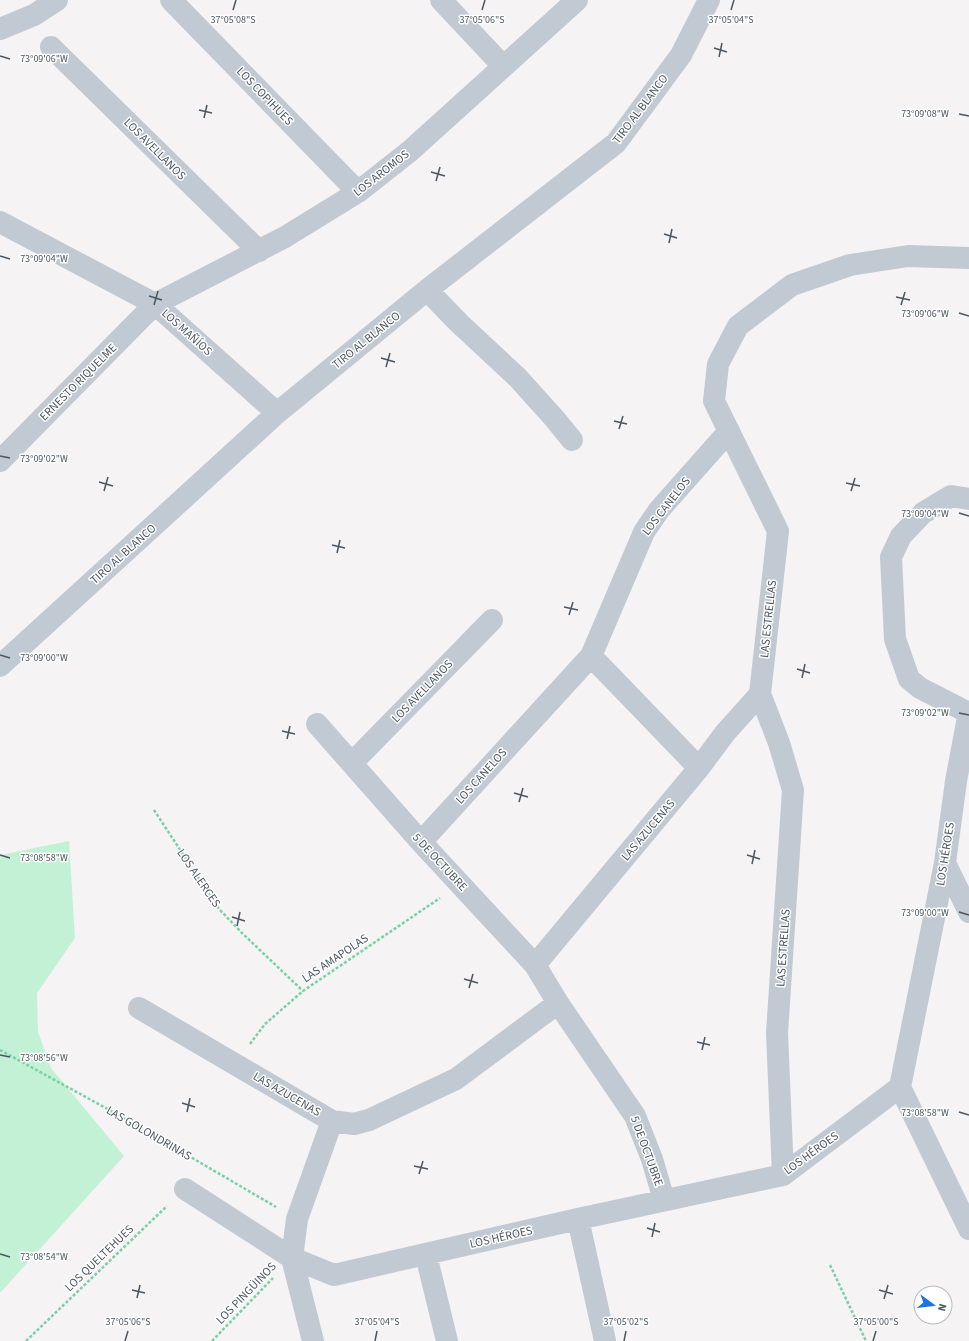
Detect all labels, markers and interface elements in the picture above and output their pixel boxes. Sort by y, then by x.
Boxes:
text: 37°05'08"S [210,13,256,27]
text: 37°05'06"S [459,13,505,27]
text: 37°05'04"S [708,13,754,27]
text: 73°09'06"W [20,52,68,66]
street label: LOS COPIHUES [232,63,297,129]
street label: TIRO AL BLANCO [609,71,672,148]
text: 73°09'08"W [901,107,949,121]
street label: LOS AVELLANOS [120,115,189,184]
street label: LOS AROMOS [350,146,413,201]
text: 73°09'04"W [20,252,68,266]
street label: LOS MAÑÍOS [158,305,216,360]
text: 73°09'06"W [901,307,949,321]
street label: TIRO AL BLANCO [329,308,404,373]
street label: ERNESTO RIQUELME [36,340,121,425]
text: 73°09'02"W [20,452,68,466]
street label: LOS CANELOS [638,474,695,539]
text: 73°09'04"W [901,507,949,521]
street label: TIRO AL BLANCO [87,520,160,589]
street label: LAS ESTRELLAS [756,579,781,659]
text: 73°09'00"W [20,651,68,665]
street label: LOS AVELLANOS [388,656,457,727]
text: 73°09'02"W [901,706,949,720]
street label: LOS CANELOS [452,745,511,808]
street label: LAS AZUCENAS [618,796,679,865]
street label: LOS HÉROES [932,821,959,887]
street label: 5 DE OCTUBRE [408,830,471,895]
street label: LOS ALERCES [173,846,224,911]
text: 73°08'58"W [20,851,68,865]
text: 73°09'00"W [901,906,949,920]
street label: LAS ESTRELLAS [772,909,795,987]
street label: LAS AMAPOLAS [299,930,372,987]
text: 73°08'56"W [20,1051,68,1065]
street label: LAS AZUCENAS [250,1068,324,1121]
street label: LAS GOLONDRINAS [103,1102,195,1165]
text: 73°08'58"W [901,1106,949,1120]
street label: 5 DE OCTUBRE [626,1114,667,1189]
street label: LOS HÉROES [780,1128,842,1179]
street label: LOS QUELTEHUES [61,1221,138,1296]
street label: LOS HÉROES [468,1222,534,1253]
text: 73°08'54"W [20,1250,68,1264]
street label: LOS PINGÜINOS [212,1259,280,1328]
north arrow [913,1285,953,1325]
text: N [934,1302,950,1313]
text: 37°05'06"S [105,1315,151,1329]
text: 37°05'04"S [354,1315,400,1329]
text: 37°05'02"S [603,1315,649,1329]
text: 37°05'00"S [853,1315,899,1329]

